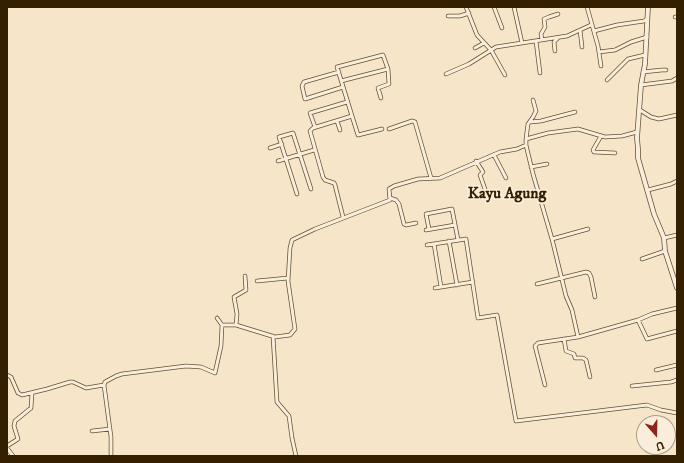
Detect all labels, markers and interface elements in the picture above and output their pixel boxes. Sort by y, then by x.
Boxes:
district label: Kayu Agung [468,185,546,205]
north arrow [636,415,676,455]
text: U [653,437,666,453]

